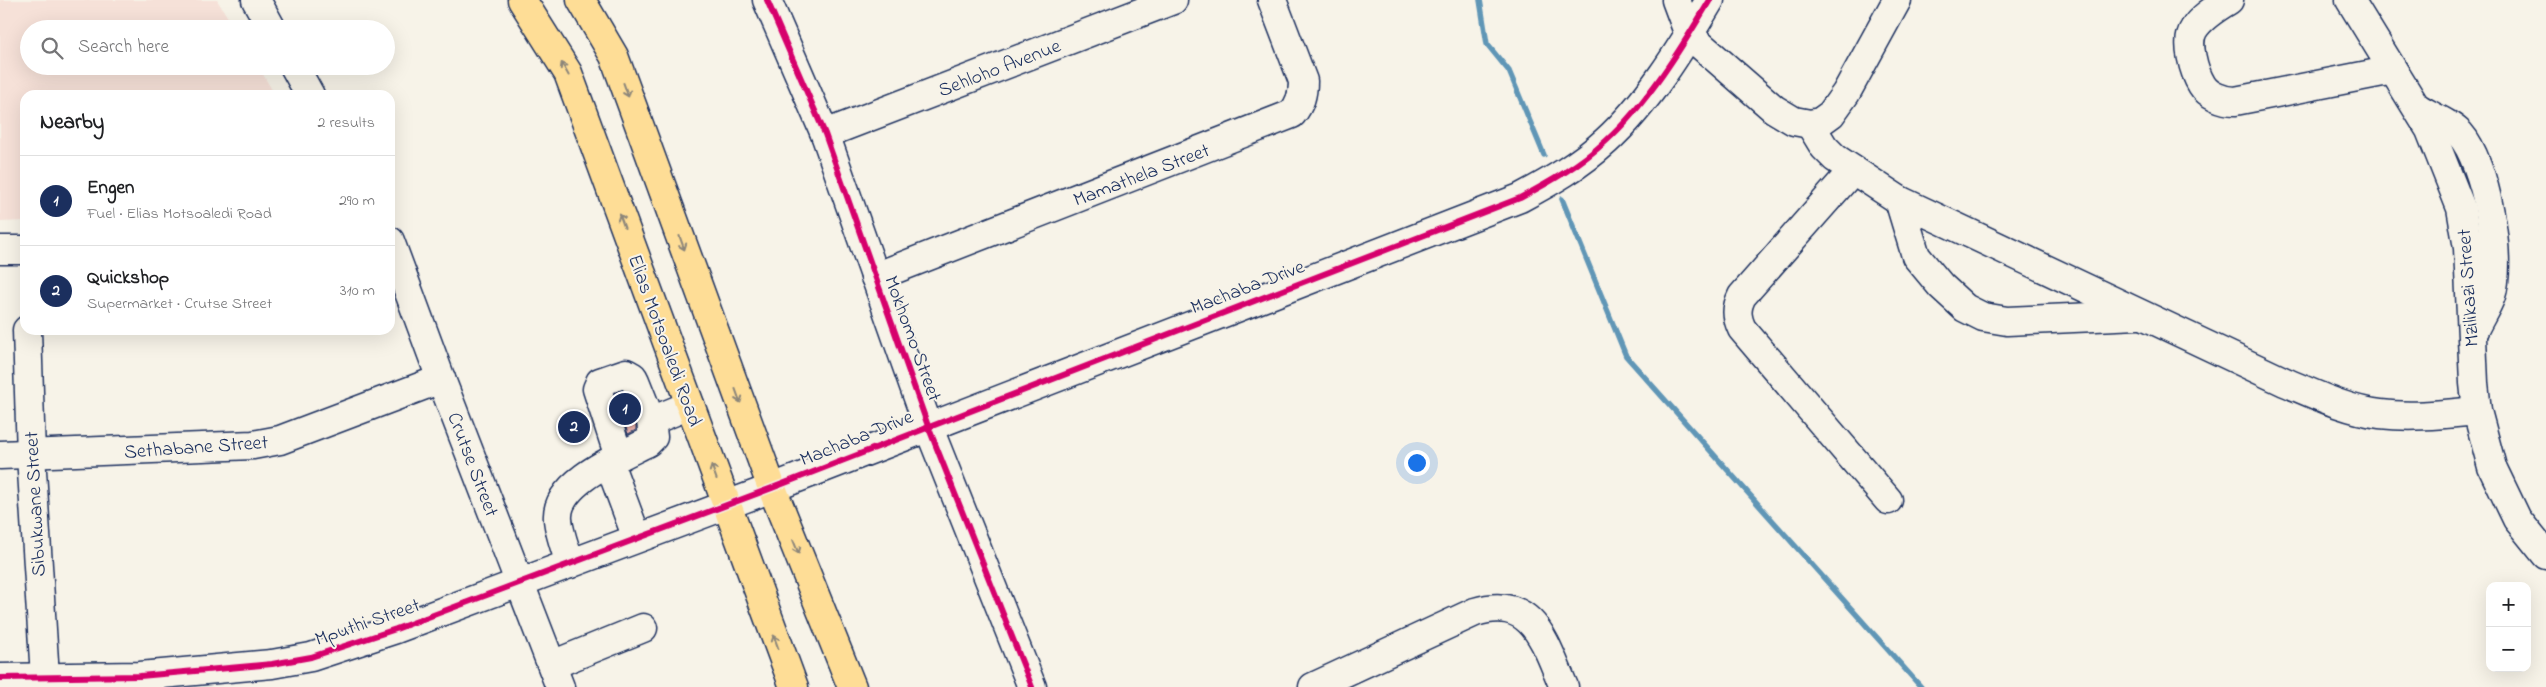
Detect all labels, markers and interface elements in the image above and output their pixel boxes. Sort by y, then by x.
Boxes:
search box [20,20,395,75]
street label: Sehloho Avenue [934,33,1065,106]
icon: search [38,34,66,62]
text: Search here [78,34,169,61]
one-way arrow [560,62,570,77]
one-way arrow [622,82,631,98]
text: Nearby [40,108,104,138]
text: 2 results [317,111,375,135]
street label: Mamathela Street [1069,137,1215,216]
text: Engen [87,175,134,202]
text: 1 [53,189,59,213]
text: 290 m [339,189,375,213]
text: Fuel · Elias Motsoaledi Road [87,202,272,226]
one-way arrow [617,214,626,230]
street label: Mzilikazi Street [2451,228,2488,348]
one-way arrow [678,235,687,250]
street label: Elias Motsoaledi Road [619,251,708,431]
street label: Machaba Drive [1187,253,1309,323]
text: Quickshop [87,265,169,292]
street label: Mokhomo Street [875,272,948,406]
text: 2 [52,279,60,303]
text: 310 m [340,279,375,303]
text: Supermarket · Crutse Street [87,292,272,316]
one-way arrow [734,387,743,403]
pin: 1 [609,390,641,428]
street label: Machaba Drive [796,403,918,475]
street label: Crutse Street [438,408,505,522]
pin: 2 [558,408,590,446]
street label: Sethabane Street [123,429,269,468]
street label: Sibukwane Street [18,430,55,577]
your location [1404,450,1430,476]
one-way arrow [709,465,718,481]
one-way arrow [792,539,801,555]
map controls [2486,582,2531,672]
button: + [2486,582,2531,627]
street label: Mputhi Street [311,592,425,655]
button: − [2486,627,2531,672]
one-way arrow [771,634,780,650]

